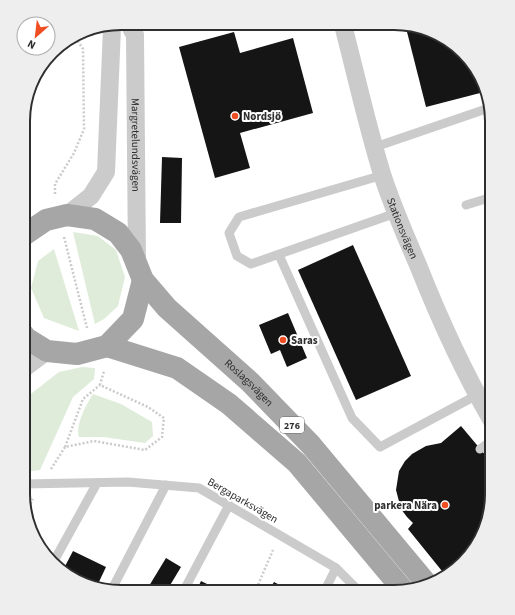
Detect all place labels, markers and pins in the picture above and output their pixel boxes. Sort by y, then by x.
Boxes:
place label: Nordsjö [243,109,281,124]
marker: Nordsjö [230,111,240,121]
place label: Saras [291,333,318,348]
marker: Saras [278,335,288,345]
place label: parkera Nära [374,498,437,513]
marker: parkera Nära [440,500,450,510]

